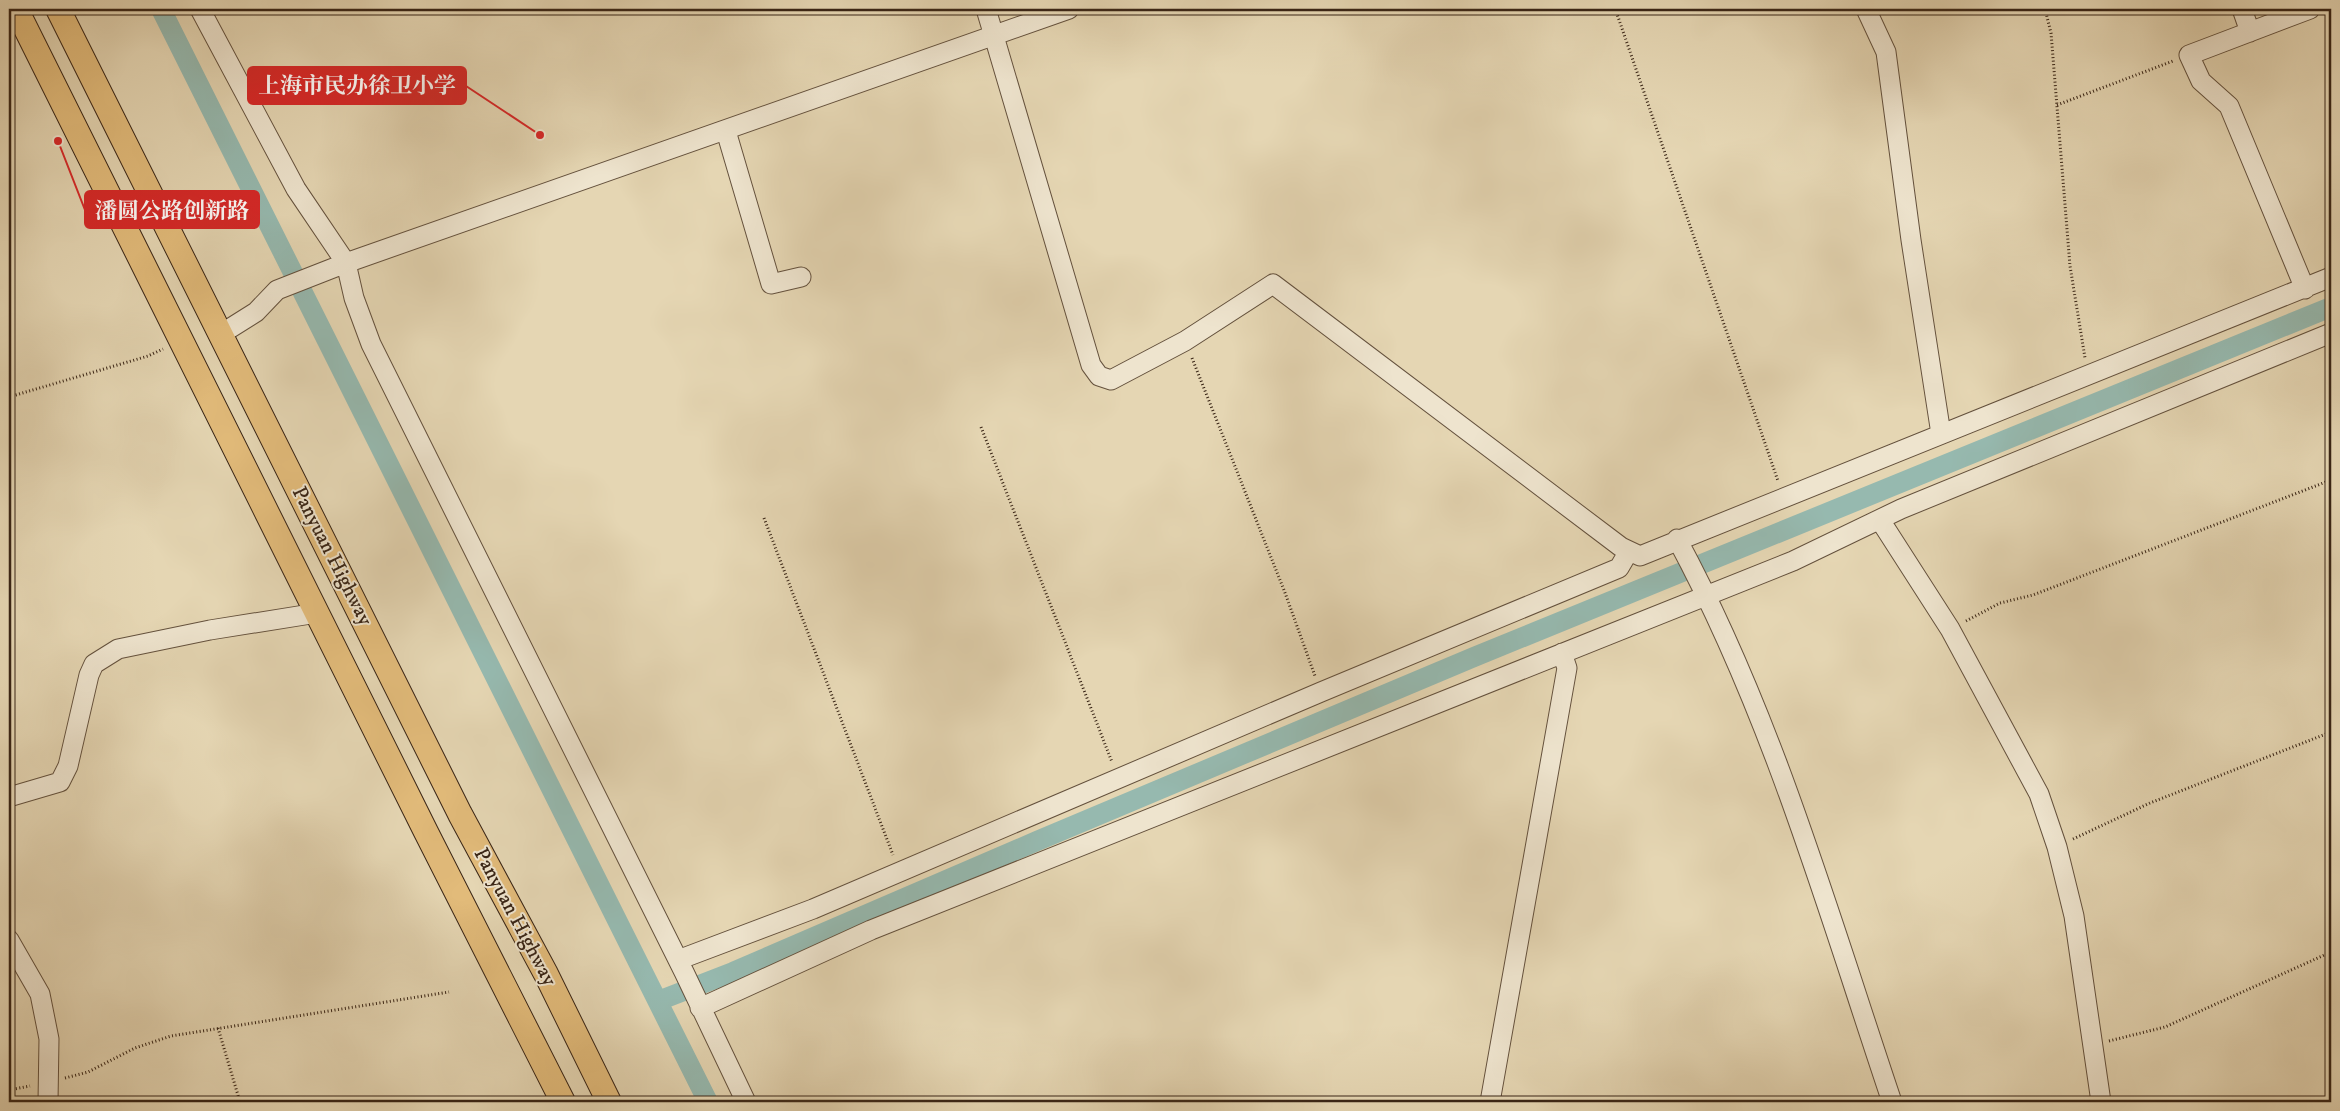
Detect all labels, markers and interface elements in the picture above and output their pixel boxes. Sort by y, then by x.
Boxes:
callout: 上海市民办徐卫小学 [248,67,466,104]
text: 上海市民办徐卫小学 [258,73,456,100]
callout: 潘圆公路创新路 [85,191,259,228]
text: 潘圆公路创新路 [95,198,249,225]
street label: Panyuan Highway [286,482,379,631]
street label: Panyuan Highway [468,843,563,991]

